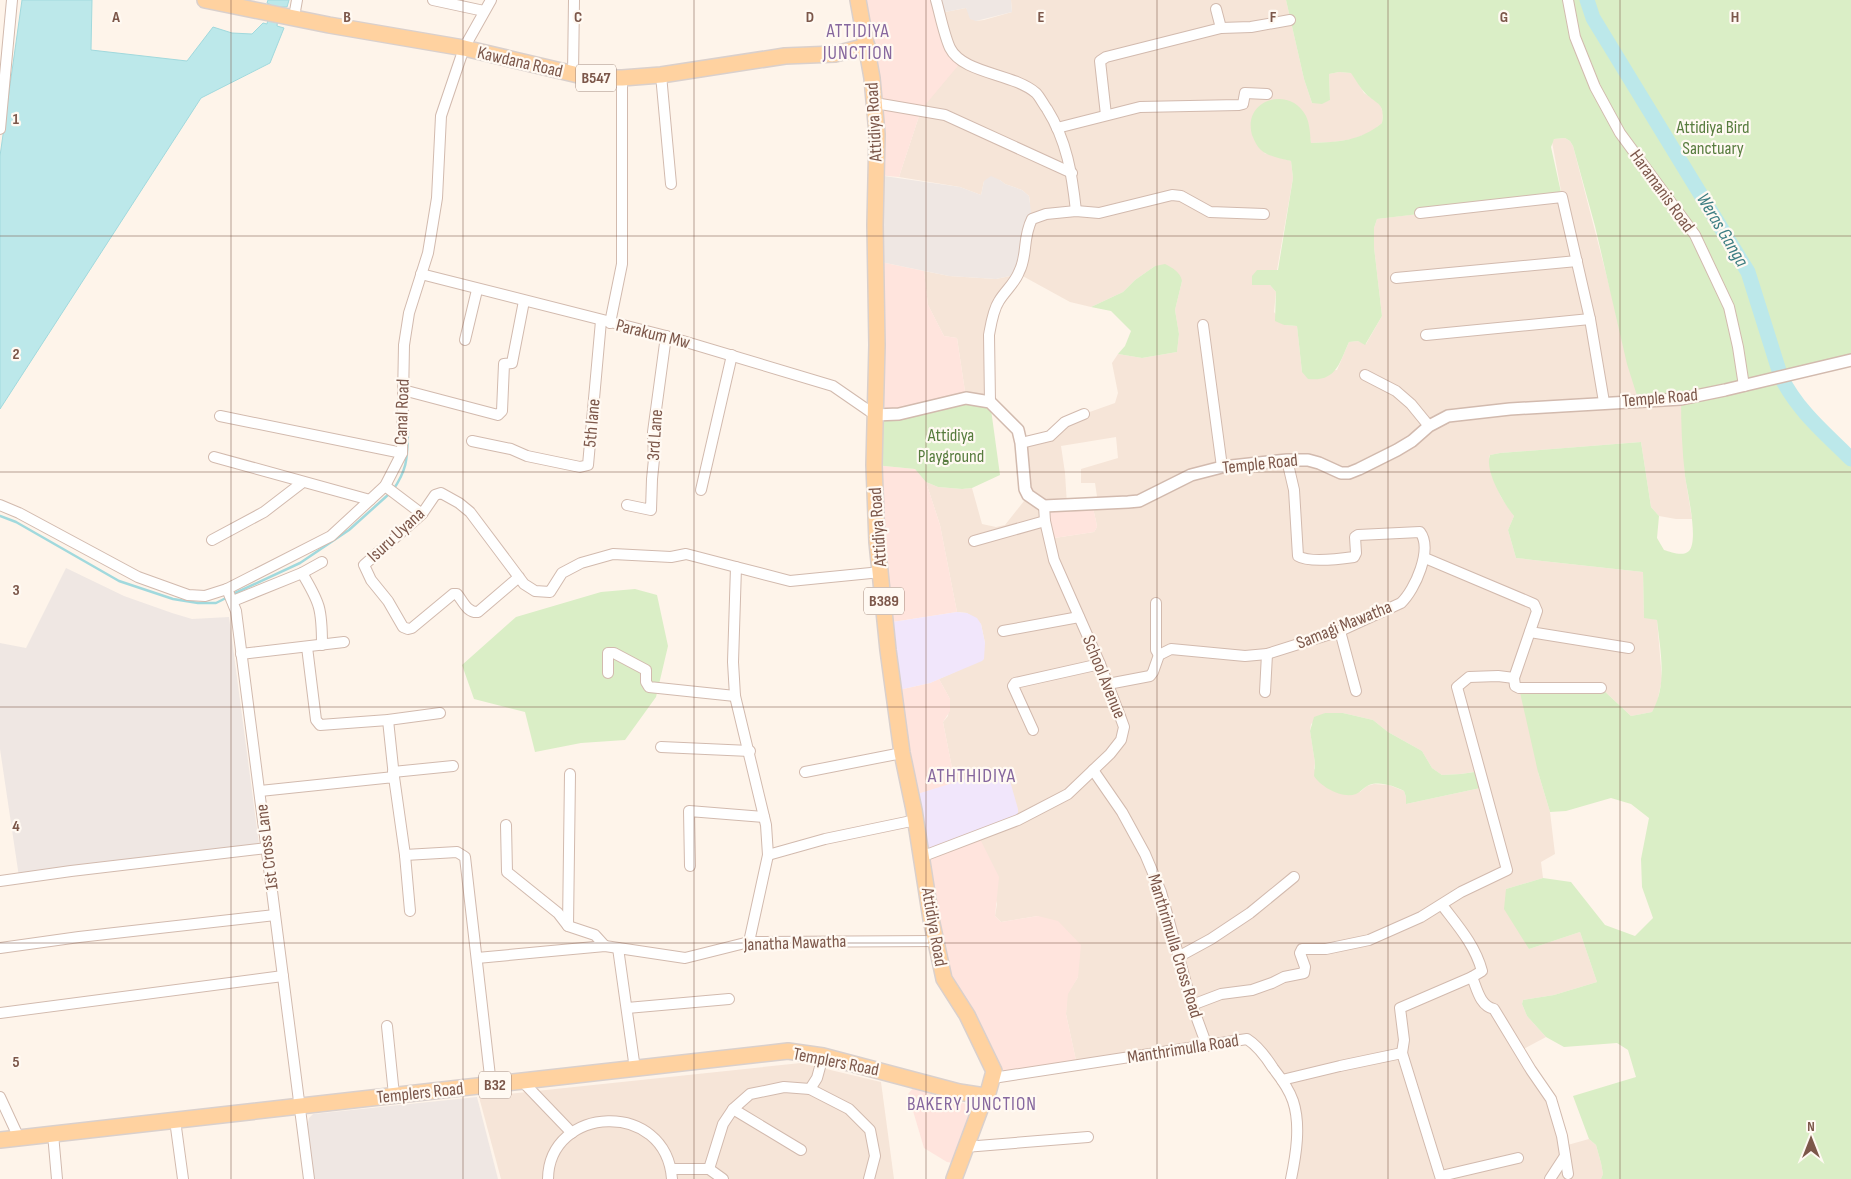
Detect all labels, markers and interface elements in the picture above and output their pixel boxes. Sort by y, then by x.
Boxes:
text: A [111,8,120,27]
text: B [343,8,351,27]
text: C [574,8,582,27]
text: D [806,8,814,27]
text: E [1038,8,1045,27]
text: F [1270,8,1277,27]
text: G [1500,8,1508,27]
text: H [1731,8,1739,27]
district label: ATTIDIYA JUNCTION [822,20,893,65]
street label: Kawdana Road [475,42,565,82]
road number: B547 [576,64,616,92]
street label: Attidiya Road [861,82,887,163]
text: 1 [13,110,20,129]
park label: Attidiya Bird Sanctuary [1675,117,1750,159]
street label: Haramanis Road [1625,146,1699,236]
water label: Weras Ganga [1691,189,1753,271]
street label: Parakum Mw [614,315,692,353]
text: 2 [12,345,20,364]
street label: Canal Road [390,379,414,445]
street label: Temple Road [1621,384,1699,412]
street label: 5th lane [579,398,605,448]
street label: 3rd Lane [643,409,667,461]
park label: Attidiya Playground [918,425,984,467]
street label: Temple Road [1221,450,1299,478]
street label: Attidiya Road [865,487,891,568]
street label: Isuru Uyana [363,503,429,567]
text: 3 [12,581,20,600]
road number: B389 [864,588,904,614]
street label: Samagi Mawatha [1293,596,1395,654]
street label: School Avenue [1078,632,1130,722]
district label: ATHTHIDIYA [927,764,1016,788]
street label: 1st Cross Lane [251,803,283,891]
text: 4 [12,817,20,836]
street label: Manthrimulla Cross Road [1143,872,1207,1020]
street label: Attidiya Road [917,885,951,968]
street label: Janatha Mawatha [742,931,847,955]
street label: Manthrimulla Road [1126,1030,1240,1068]
street label: Templers Road [791,1043,881,1081]
text: 5 [12,1053,20,1072]
road number: B32 [479,1072,511,1098]
street label: Templers Road [376,1078,464,1108]
district label: BAKERY JUNCTION [907,1093,1037,1116]
north arrow [1786,1114,1836,1164]
text: N [1807,1118,1815,1135]

